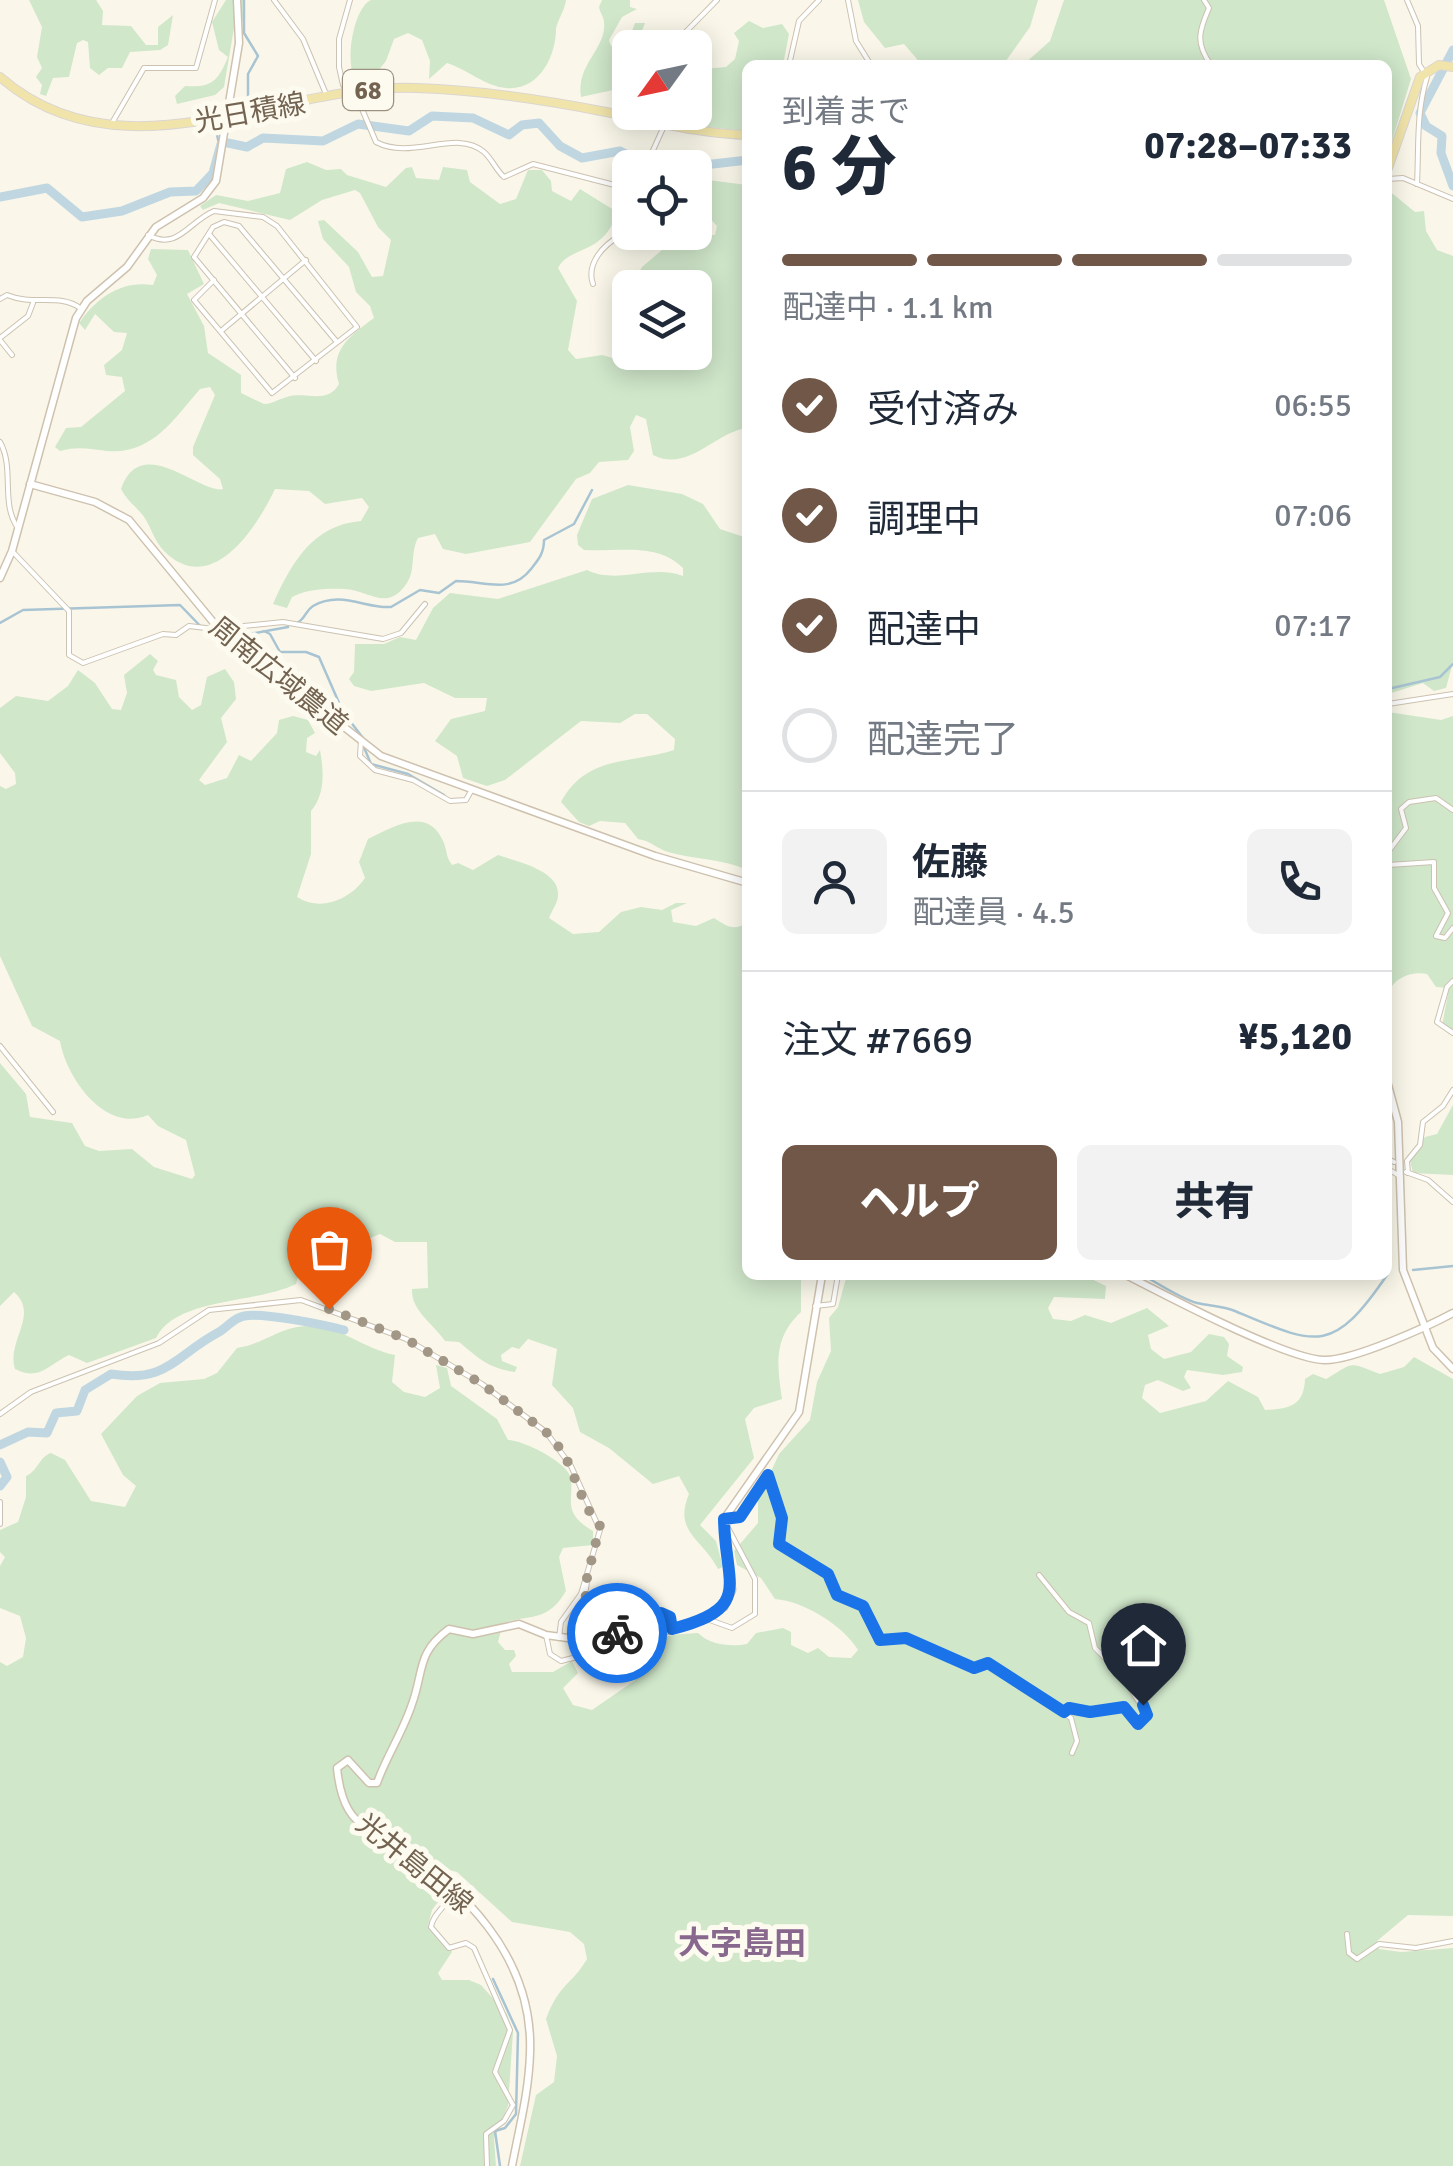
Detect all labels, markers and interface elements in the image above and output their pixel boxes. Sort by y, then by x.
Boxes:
north arrow [612,30,712,130]
map controls [612,30,712,370]
road number: 68 [343,70,393,110]
street label: 光日積線 [192,87,308,139]
text: 到着まで [782,92,910,131]
text: 07:28–07:33 [1144,122,1352,169]
text: 6 分 [782,128,896,208]
button: locate [612,150,712,250]
button: layers [612,270,712,370]
text: 配達中 · 1.1 km [782,288,993,327]
icon: check [782,378,837,433]
text: 受付済み [867,386,1019,433]
text: 06:55 [1274,386,1352,425]
icon: check [782,488,837,543]
text: 調理中 [867,496,981,543]
text: 07:06 [1274,496,1352,535]
icon: check [782,598,837,653]
text: 配達中 [867,606,981,653]
text: 07:17 [1274,606,1352,645]
street label: 周南広域農道 [202,610,354,742]
text: 配達完了 [867,716,1019,763]
button: person [782,829,887,934]
button: phone [1247,829,1352,934]
text: 佐藤 [912,839,988,886]
text: 配達員 · 4.5 [912,893,1075,932]
text: ¥5,120 [1238,1013,1352,1060]
text: 注文 #7669 [782,1017,973,1064]
button: ヘルプ [782,1145,1057,1260]
button: 共有 [1077,1145,1352,1260]
pin [287,1207,372,1310]
icon: bag [302,1222,357,1277]
courier [567,1583,667,1683]
pin [1101,1603,1186,1706]
icon: bike [590,1606,645,1661]
icon: home [1116,1618,1171,1673]
street label: 光井島田線 [349,1807,479,1921]
district label: 大字島田 [678,1924,806,1963]

